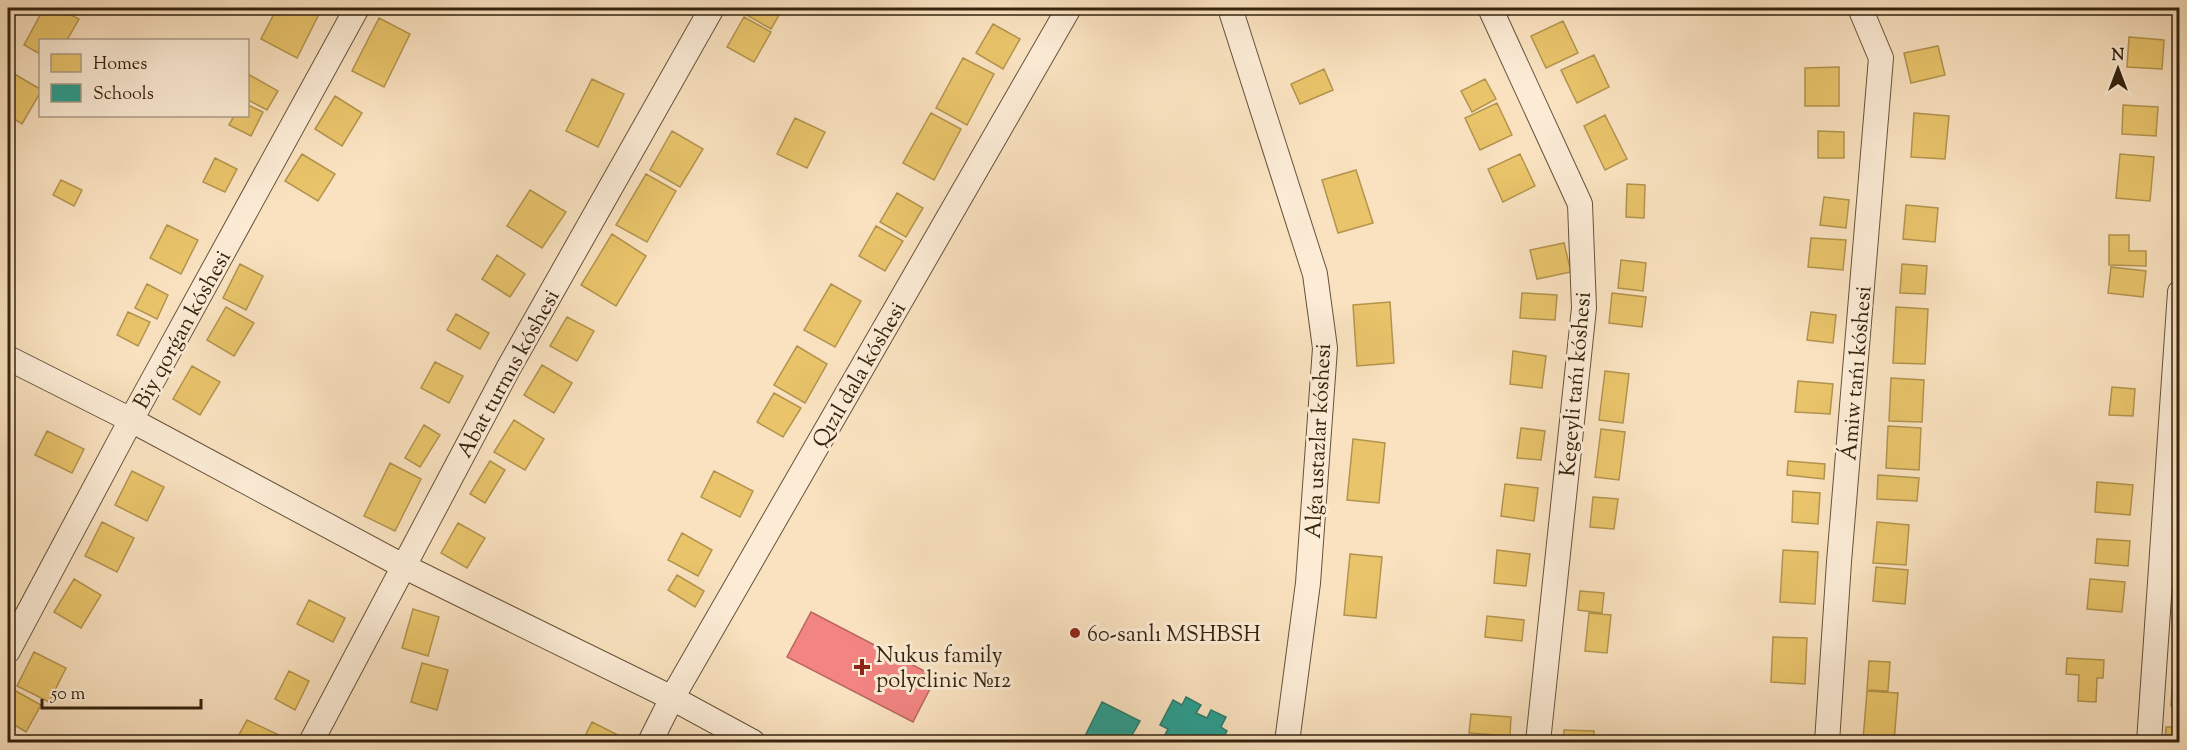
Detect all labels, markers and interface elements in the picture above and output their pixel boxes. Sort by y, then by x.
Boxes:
legend [39,39,249,117]
north arrow [2088,39,2148,99]
text: N [2112,45,2125,68]
text: Homes [93,52,147,78]
text: Schools [93,82,154,108]
street label: Biy qorǵan kóshesi [127,245,240,415]
street label: Abat turmıs kóshesi [450,284,569,464]
street label: Ámiw tańı kóshesi [1833,285,1882,462]
street label: Kegeyli tańı kóshesi [1553,291,1601,478]
street label: Qızıl dala kóshesi [806,297,915,454]
street label: Alǵa ustazlar kóshesi [1299,343,1341,540]
place label: 60-sanlı MSHBSH [1087,620,1261,652]
marker: 60-sanlı MSHBSH [1068,626,1082,640]
place label: Nukus family polyclinic №12 [876,641,1011,698]
marker: Nukus family polyclinic №12 [853,658,871,676]
scale bar [42,672,201,710]
text: 50 m [50,682,86,708]

